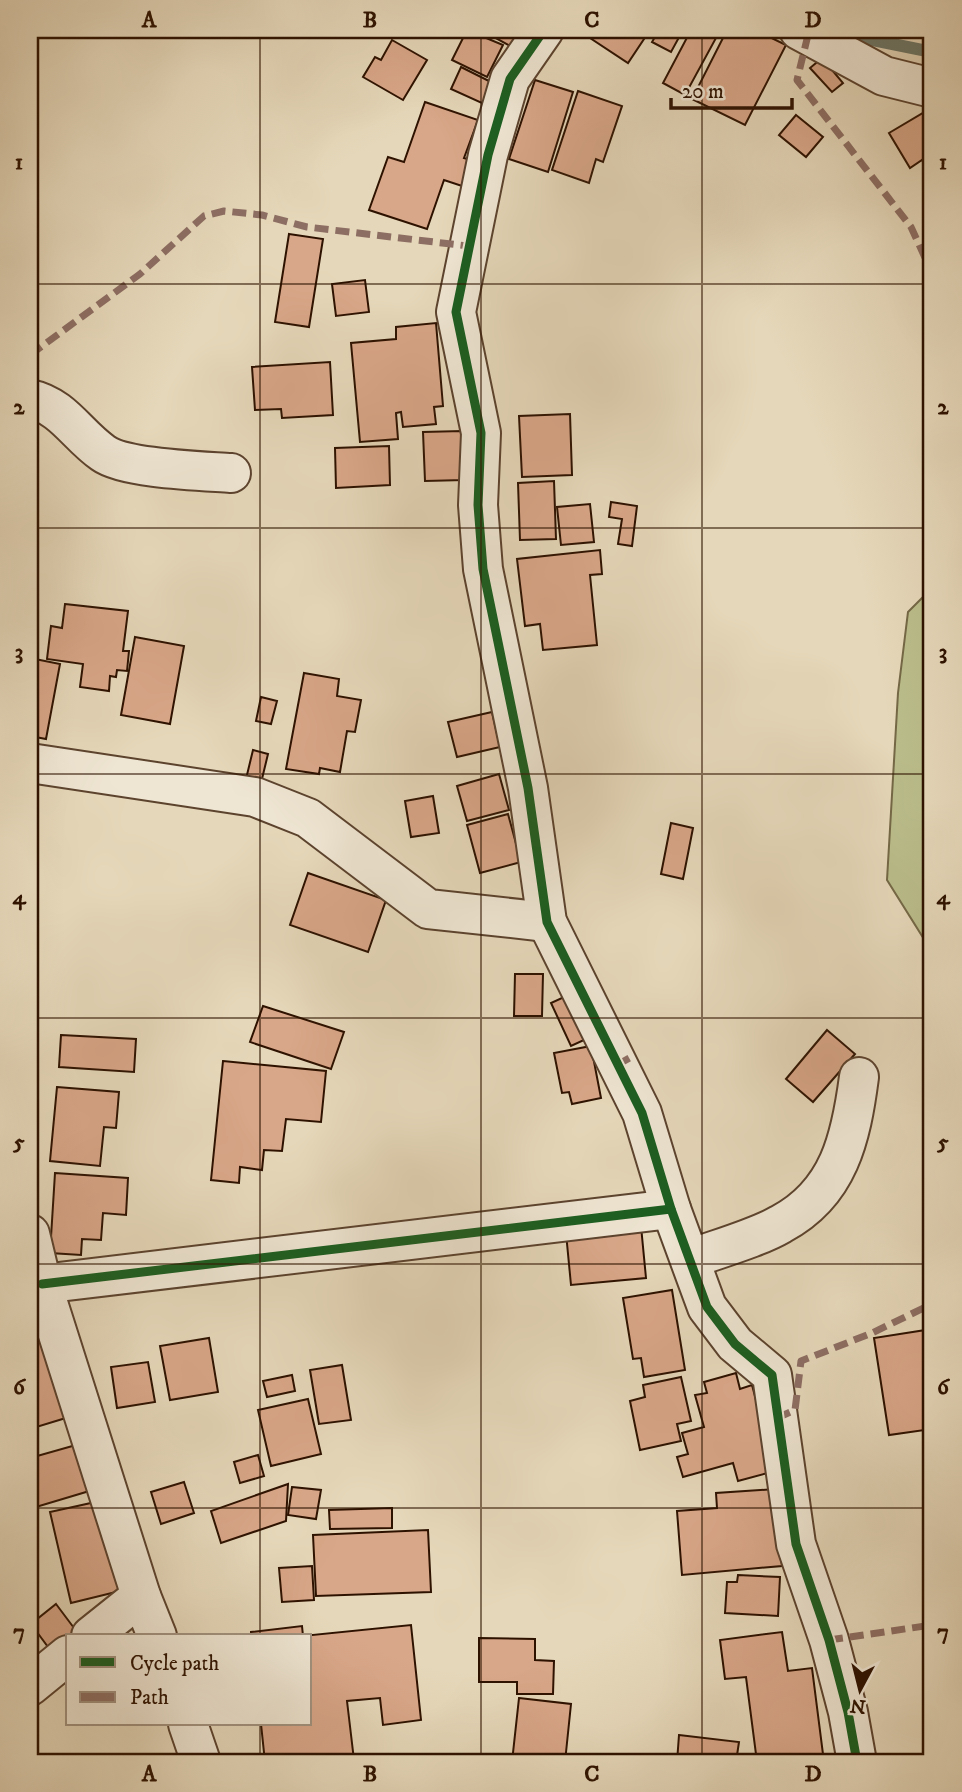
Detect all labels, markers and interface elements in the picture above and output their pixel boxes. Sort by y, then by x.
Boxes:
text: A [141,6,158,35]
text: B [363,6,377,35]
text: C [584,6,600,35]
text: D [804,6,822,35]
scale bar [671,66,792,110]
text: 20 m [682,79,724,105]
text: 1 [15,148,23,177]
text: 1 [939,148,947,177]
text: 2 [13,393,25,422]
text: 2 [937,393,949,422]
text: 3 [15,638,23,667]
text: 3 [939,638,947,667]
text: 4 [12,883,27,912]
text: 4 [936,883,951,912]
text: 5 [12,1128,25,1157]
text: 5 [936,1128,949,1157]
text: 6 [13,1373,27,1402]
text: 6 [937,1373,951,1402]
text: 7 [13,1618,25,1647]
text: 7 [937,1618,949,1647]
legend [66,1634,312,1726]
text: Cycle path [130,1651,219,1677]
north arrow [825,1656,895,1726]
text: Path [130,1685,169,1711]
text: N [849,1693,867,1718]
text: A [141,1760,158,1789]
text: B [363,1760,377,1789]
text: C [584,1760,600,1789]
text: D [804,1760,822,1789]

